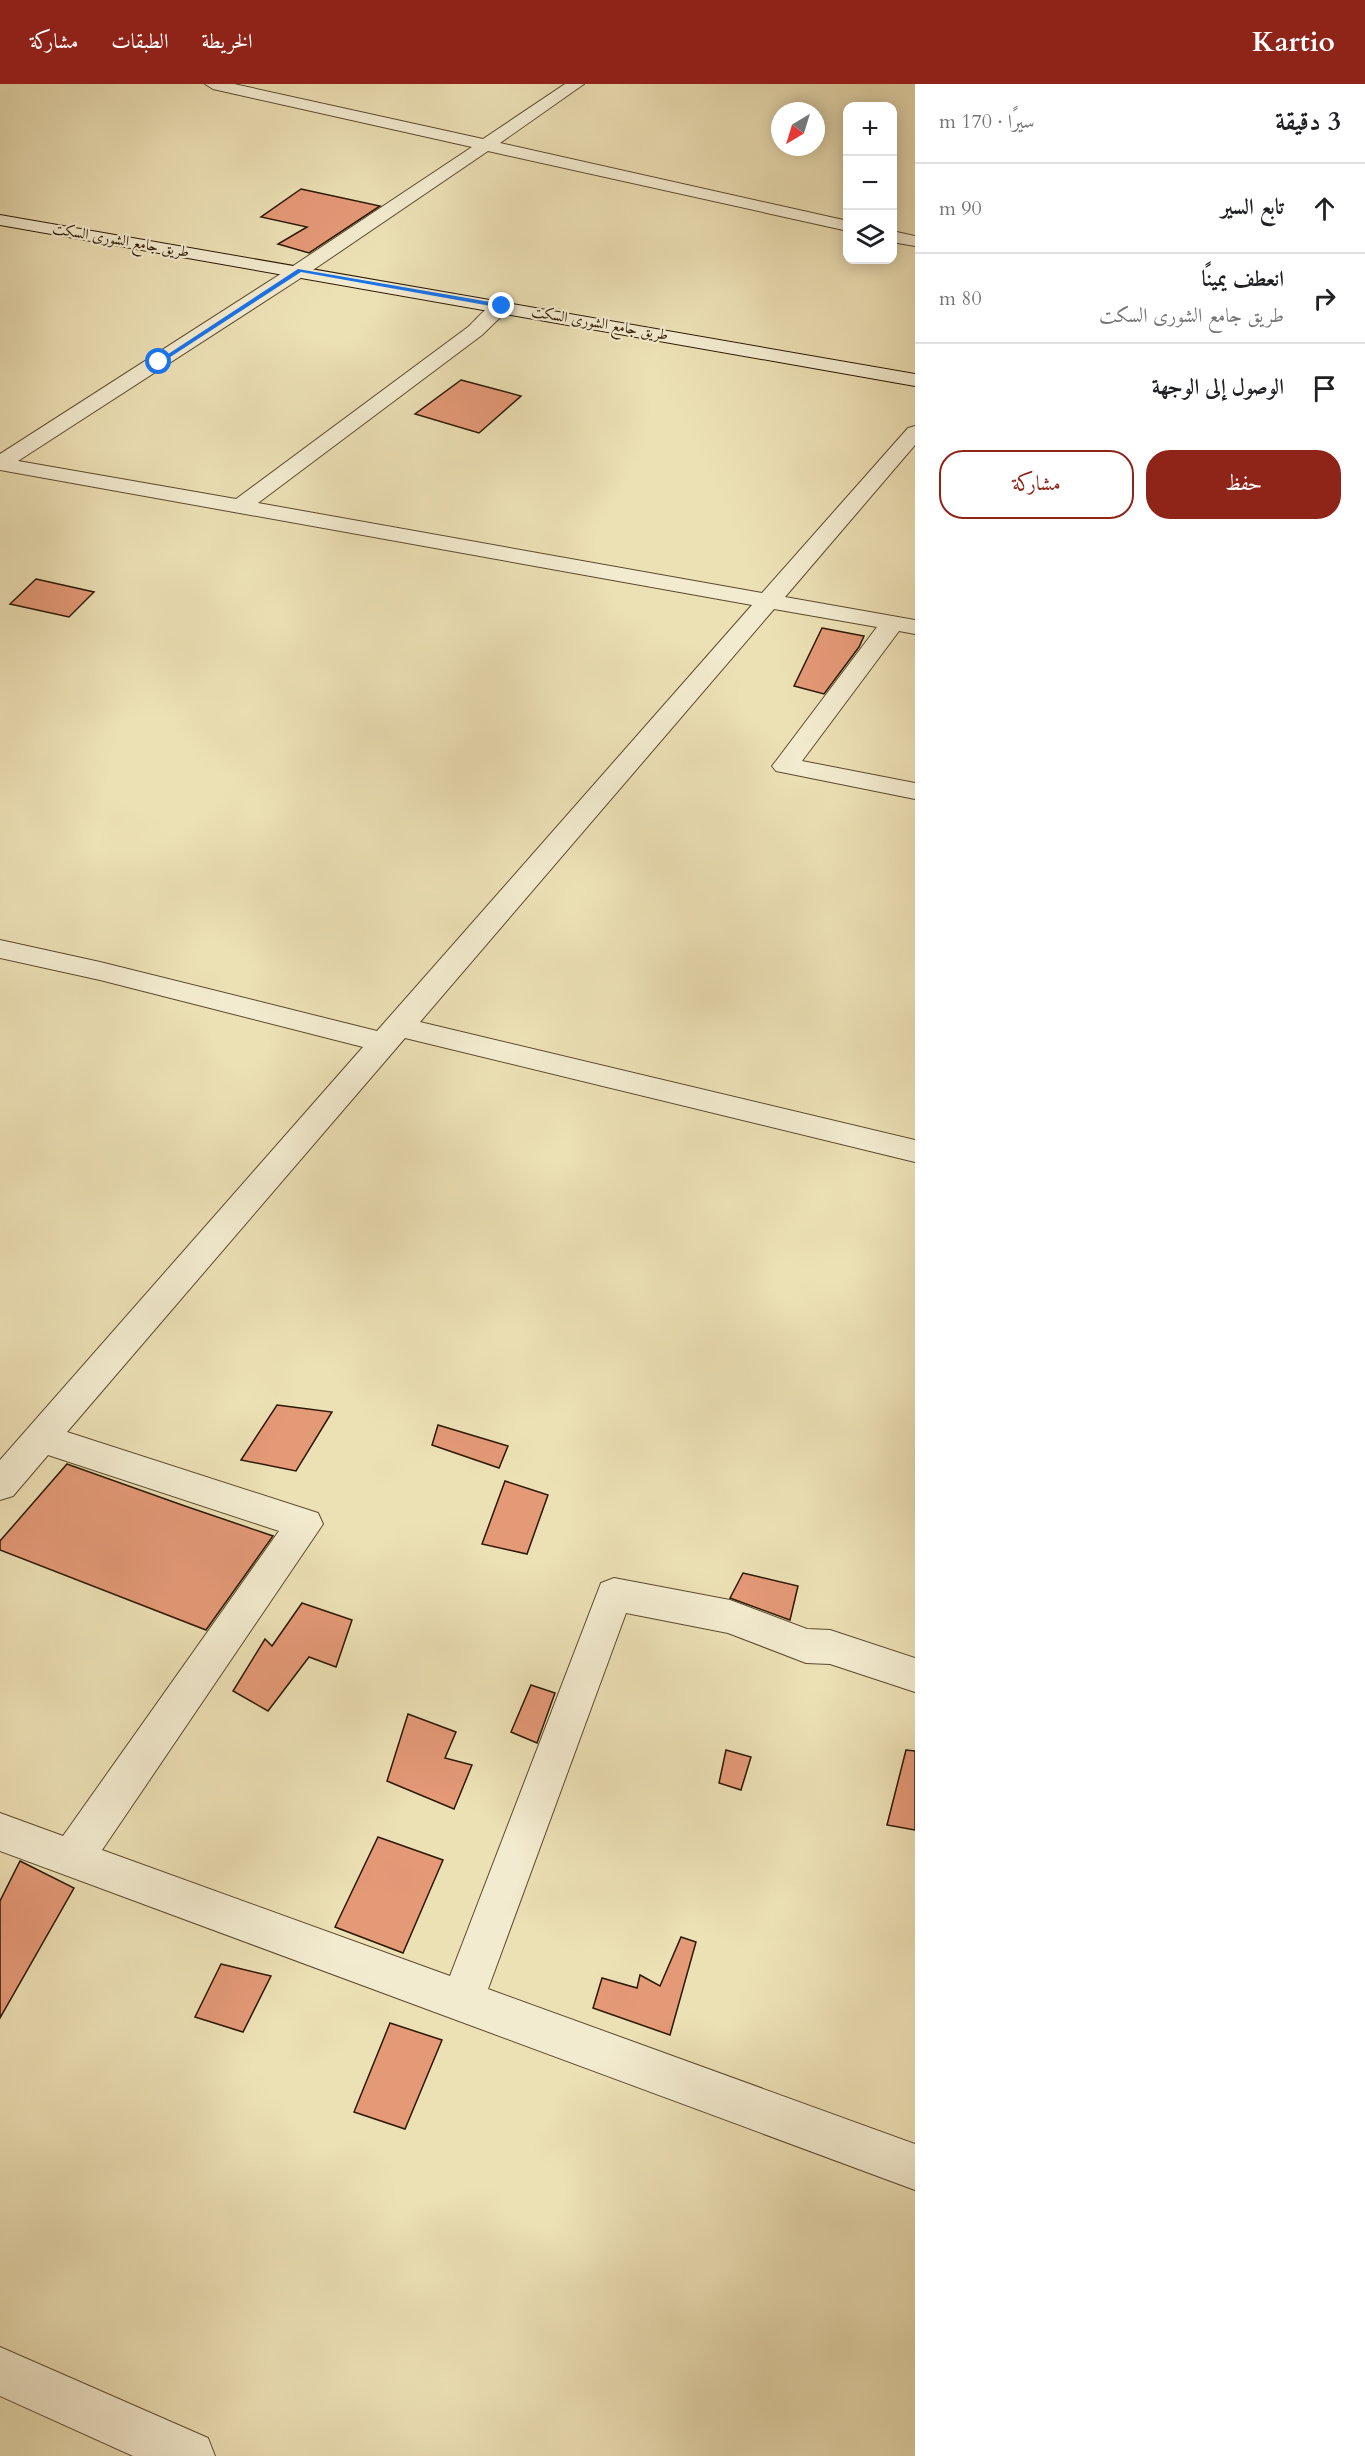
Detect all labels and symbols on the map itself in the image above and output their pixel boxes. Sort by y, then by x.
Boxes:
north arrow [771,102,825,156]
street label: طريق جامع الشورى السكت [50,218,191,266]
route end [488,292,514,318]
street label: طريق جامع الشورى السكت [529,301,670,349]
route start [145,348,171,374]

